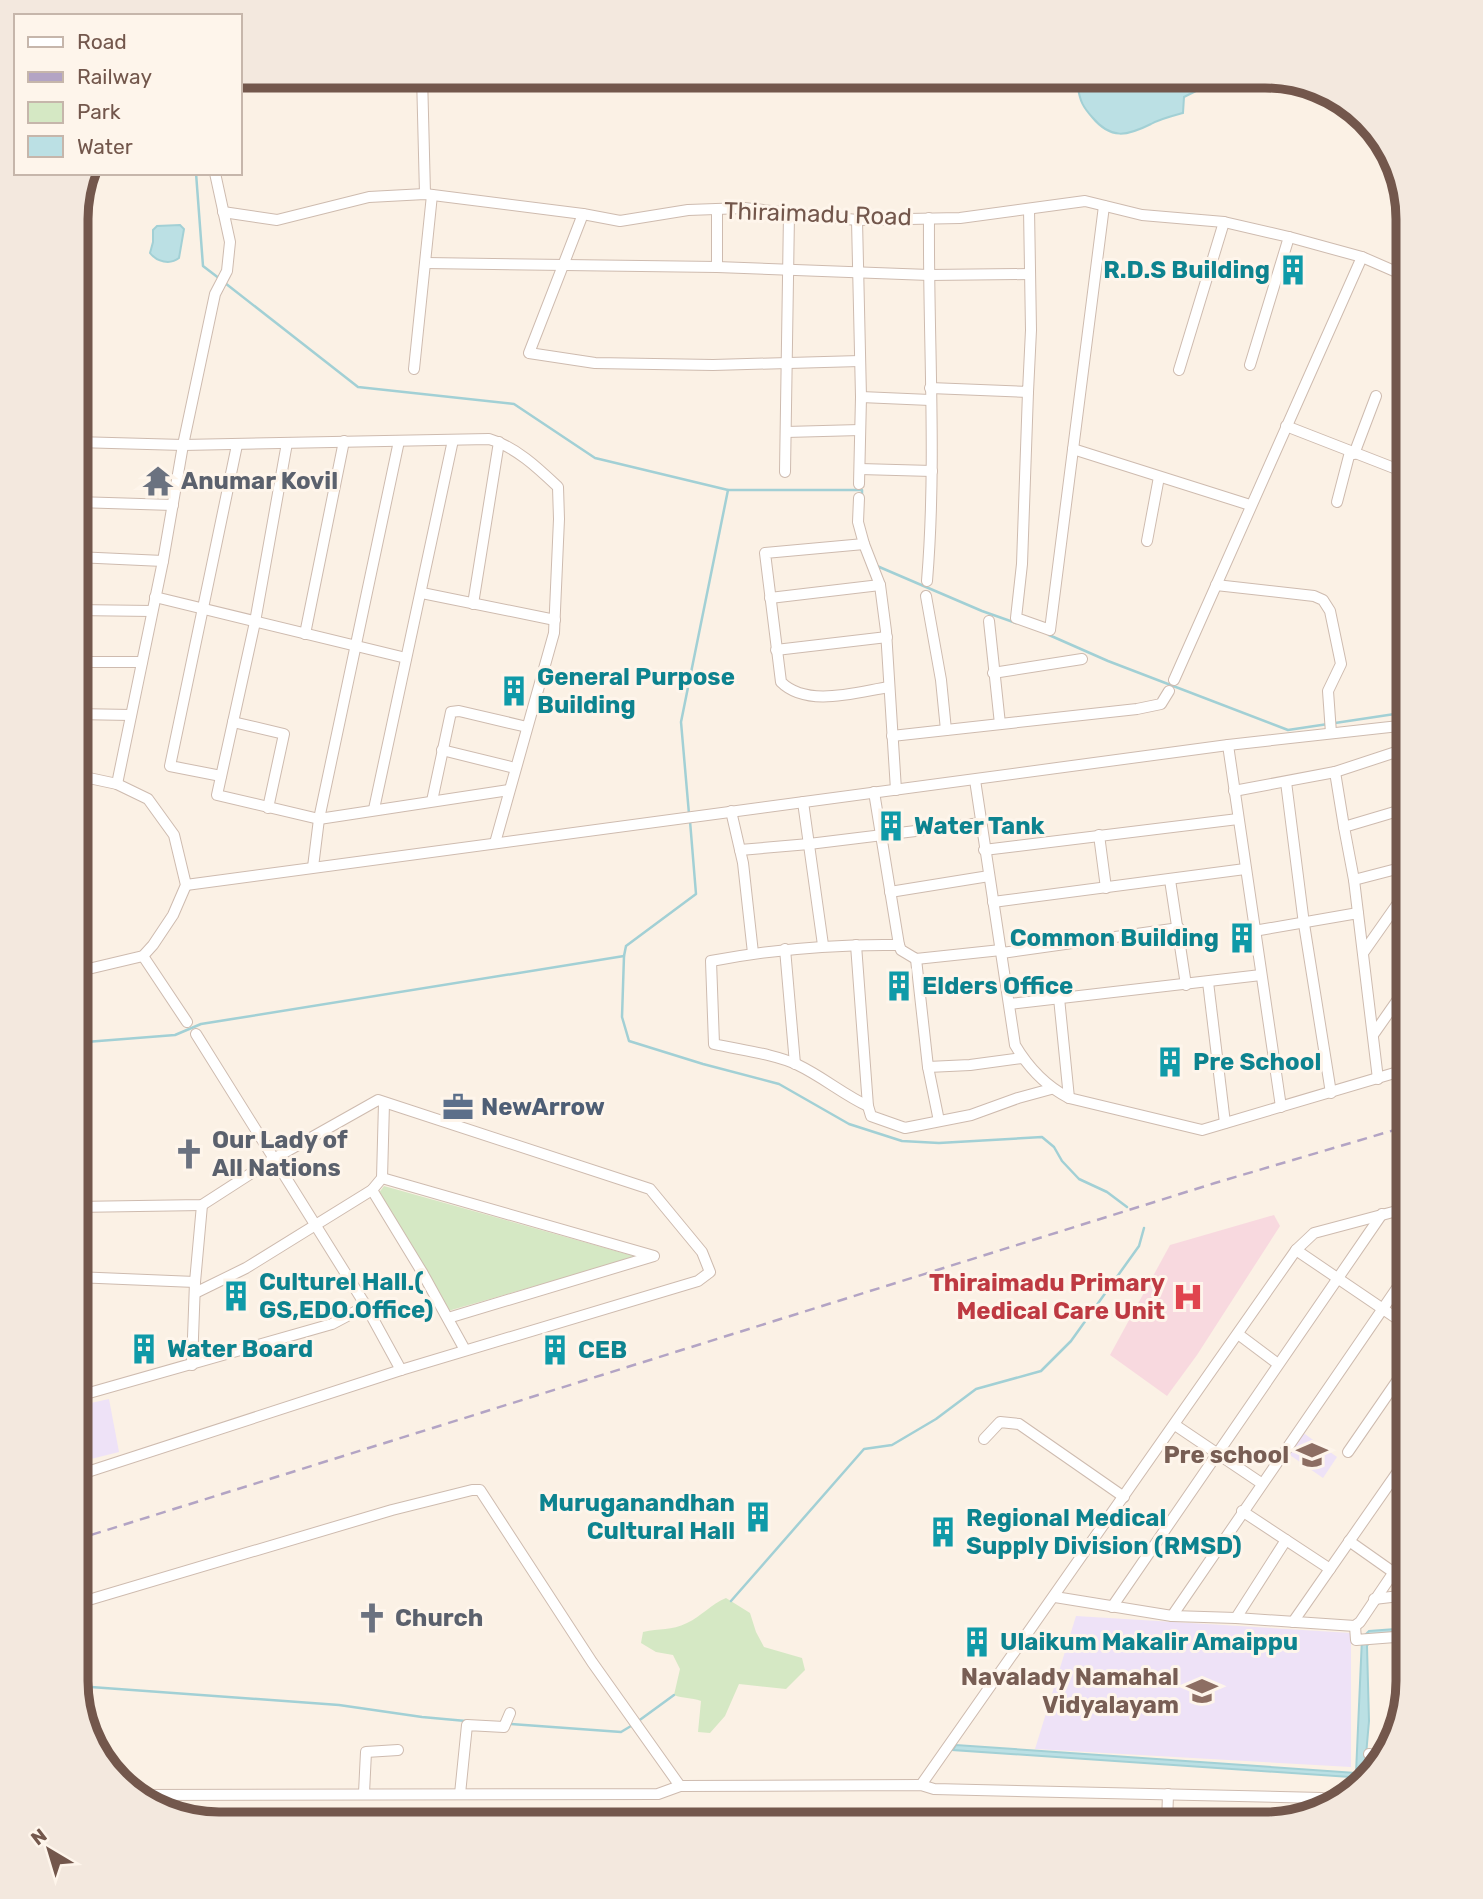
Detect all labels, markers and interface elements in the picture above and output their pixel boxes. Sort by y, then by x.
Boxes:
legend [14,14,242,175]
text: Road [77,29,127,54]
text: Railway [77,64,152,89]
text: Park [77,99,121,124]
text: Water [77,134,133,159]
street label: Thiraimadu Road [724,197,912,231]
building icon: R.D.S Building [1276,253,1310,287]
place label: R.D.S Building [1103,256,1270,284]
temple icon: Anumar Kovil [141,464,175,498]
place label: Anumar Kovil [181,467,338,495]
place label: General Purpose Building [537,663,735,719]
building icon: General Purpose Building [497,674,531,708]
building icon: Water Tank [874,809,908,843]
place label: Water Tank [914,812,1045,840]
building icon: Common Building [1225,921,1259,955]
place label: Common Building [1010,924,1219,952]
building icon: Elders Office [882,969,916,1003]
place label: Elders Office [922,972,1073,1000]
building icon: Pre School [1153,1045,1187,1079]
place label: Pre School [1193,1048,1321,1076]
office icon: NewArrow [441,1090,475,1124]
place label: NewArrow [481,1093,605,1121]
place label: Our Lady of All Nations [212,1126,348,1182]
church icon: Our Lady of All Nations [172,1137,206,1171]
place label: Culturel Hall.( GS,EDO.Office) [259,1268,434,1324]
place label: Thiraimadu Primary Medical Care Unit [929,1269,1165,1325]
building icon: Culturel Hall.( GS,EDO.Office) [219,1279,253,1313]
hospital icon: Thiraimadu Primary Medical Care Unit [1171,1280,1205,1314]
building icon: Water Board [127,1332,161,1366]
building icon: CEB [538,1333,572,1367]
place label: Water Board [167,1335,313,1363]
place label: CEB [578,1336,627,1364]
school or university icon: Pre school [1295,1438,1329,1472]
place label: Pre school [1163,1441,1289,1469]
place label: Muruganandhan Cultural Hall [539,1489,735,1545]
building icon: Muruganandhan Cultural Hall [741,1500,775,1534]
place label: Regional Medical Supply Division (RMSD) [966,1504,1242,1560]
building icon: Regional Medical Supply Division (RMSD) [926,1515,960,1549]
church icon: Church [355,1601,389,1635]
place label: Church [395,1604,483,1632]
building icon: Ulaikum Makalir Amaippu [960,1625,994,1659]
place label: Ulaikum Makalir Amaippu [1000,1628,1298,1656]
place label: Navalady Namahal Vidyalayam [961,1663,1179,1719]
school or university icon: Navalady Namahal Vidyalayam [1185,1674,1219,1708]
north arrow [14,1815,84,1885]
text: N [26,1824,51,1850]

